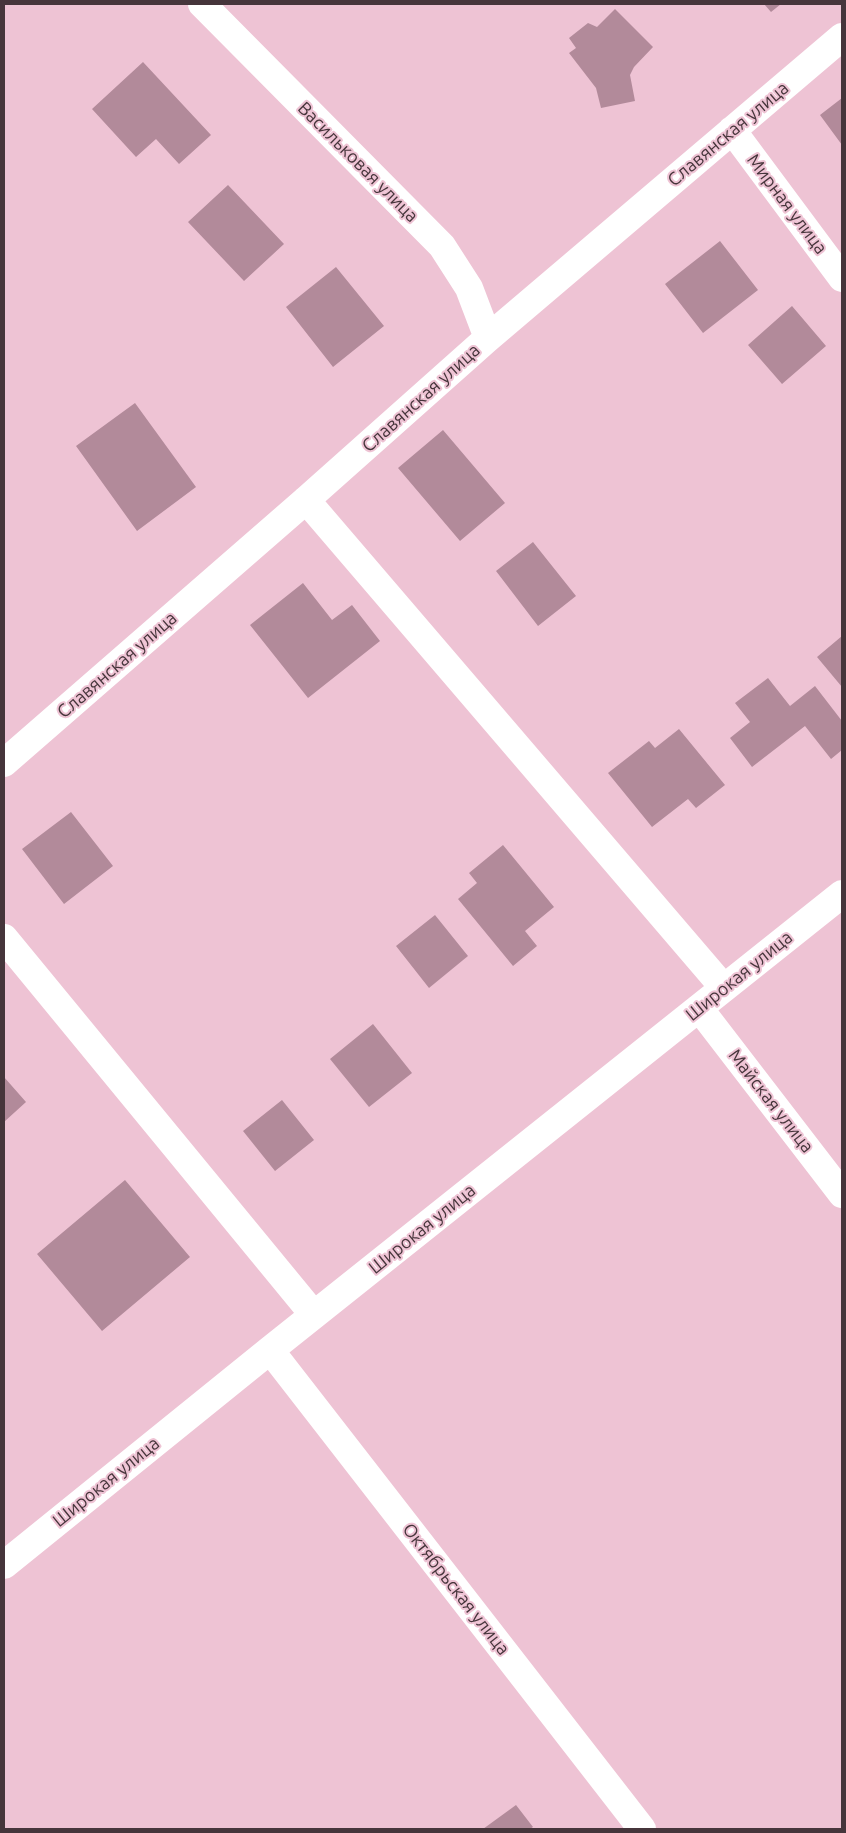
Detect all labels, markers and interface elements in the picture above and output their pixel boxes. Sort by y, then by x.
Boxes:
street label: Славянская улица [663,77,793,191]
street label: Васильковая улица [293,97,423,227]
street label: Мирная улица [742,150,832,258]
street label: Славянская улица [358,339,484,457]
street label: Славянская улица [53,607,181,723]
street label: Широкая улица [681,926,797,1026]
street label: Майская улица [724,1045,818,1157]
street label: Широкая улица [364,1179,480,1279]
street label: Широкая улица [48,1432,164,1532]
street label: Октябрьская улица [398,1519,514,1659]

